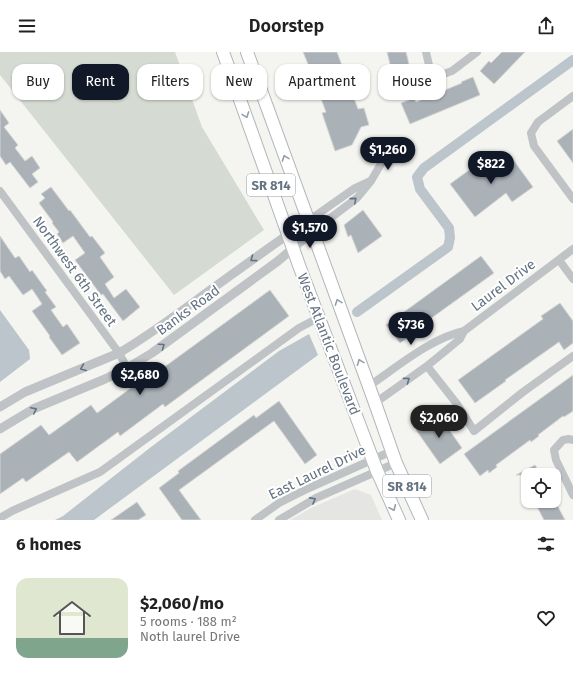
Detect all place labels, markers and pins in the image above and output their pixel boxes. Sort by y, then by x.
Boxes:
pin: $1,260 [355,137,421,171]
pin: $822 [467,151,515,185]
pin: $1,570 [277,215,343,249]
pin: $736 [387,312,435,346]
pin: $2,680 [107,362,173,396]
pin: $2,060 [406,405,472,439]

